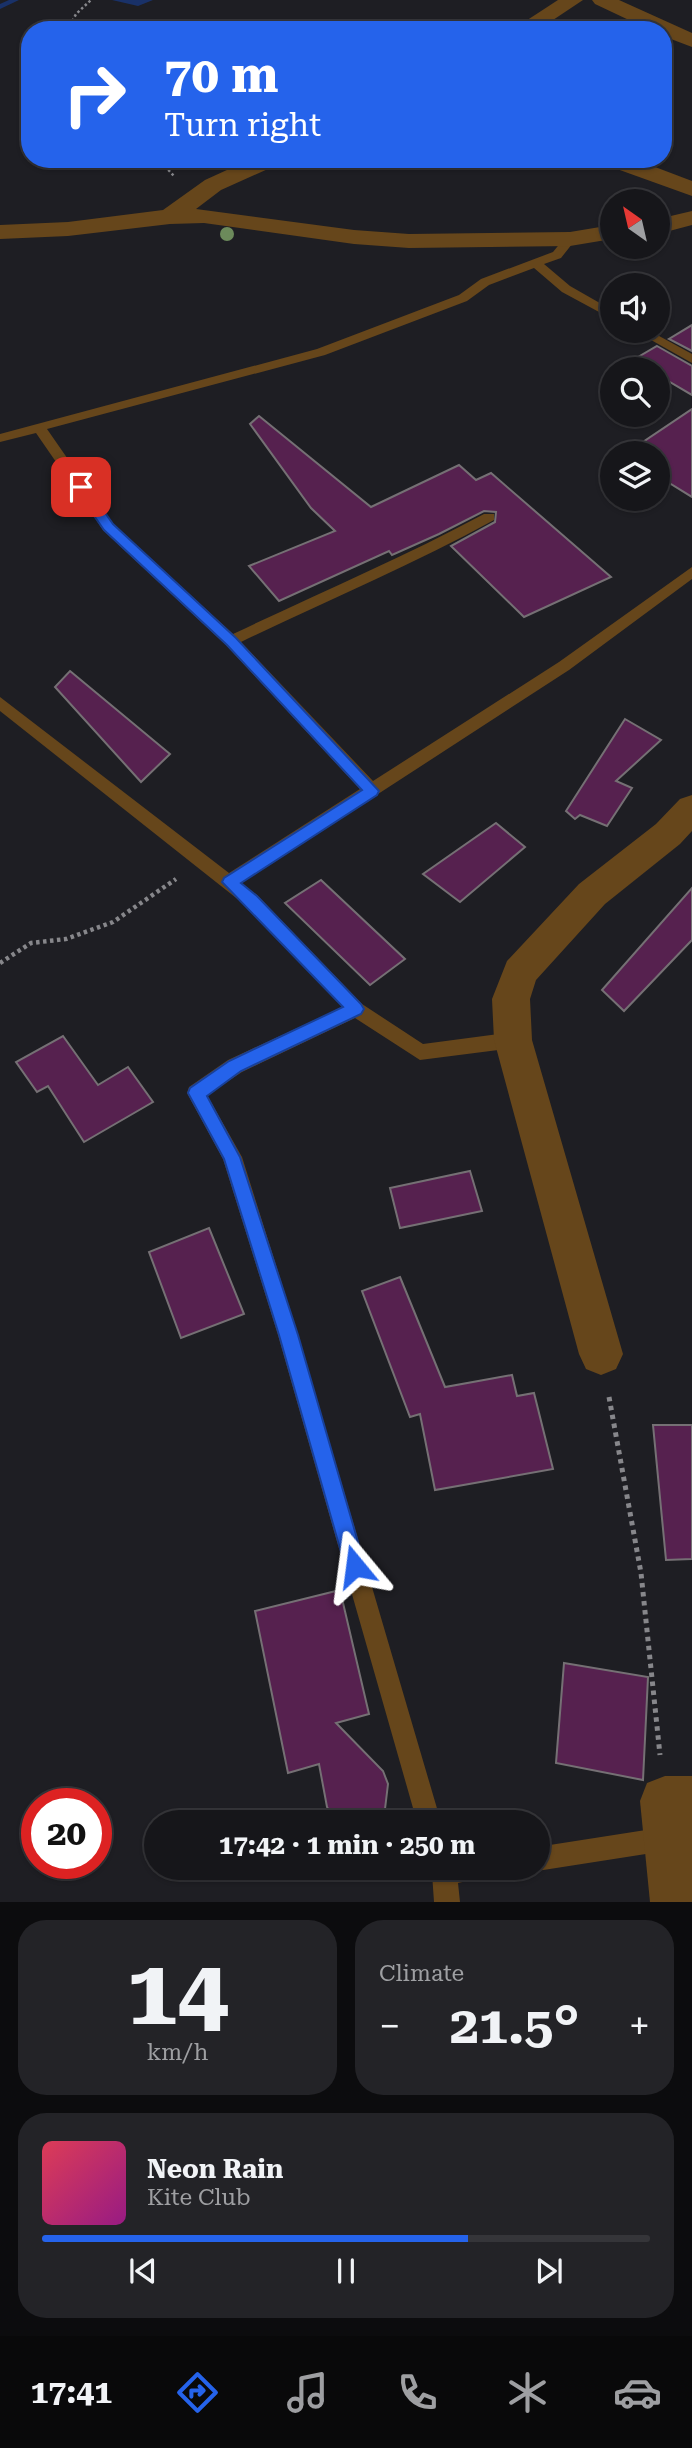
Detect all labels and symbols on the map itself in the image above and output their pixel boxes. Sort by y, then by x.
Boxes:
north arrow [600,189,670,259]
pin [51,457,111,517]
position arrow [318,1529,392,1603]
speed limit sign: 20 [21,1788,112,1879]

